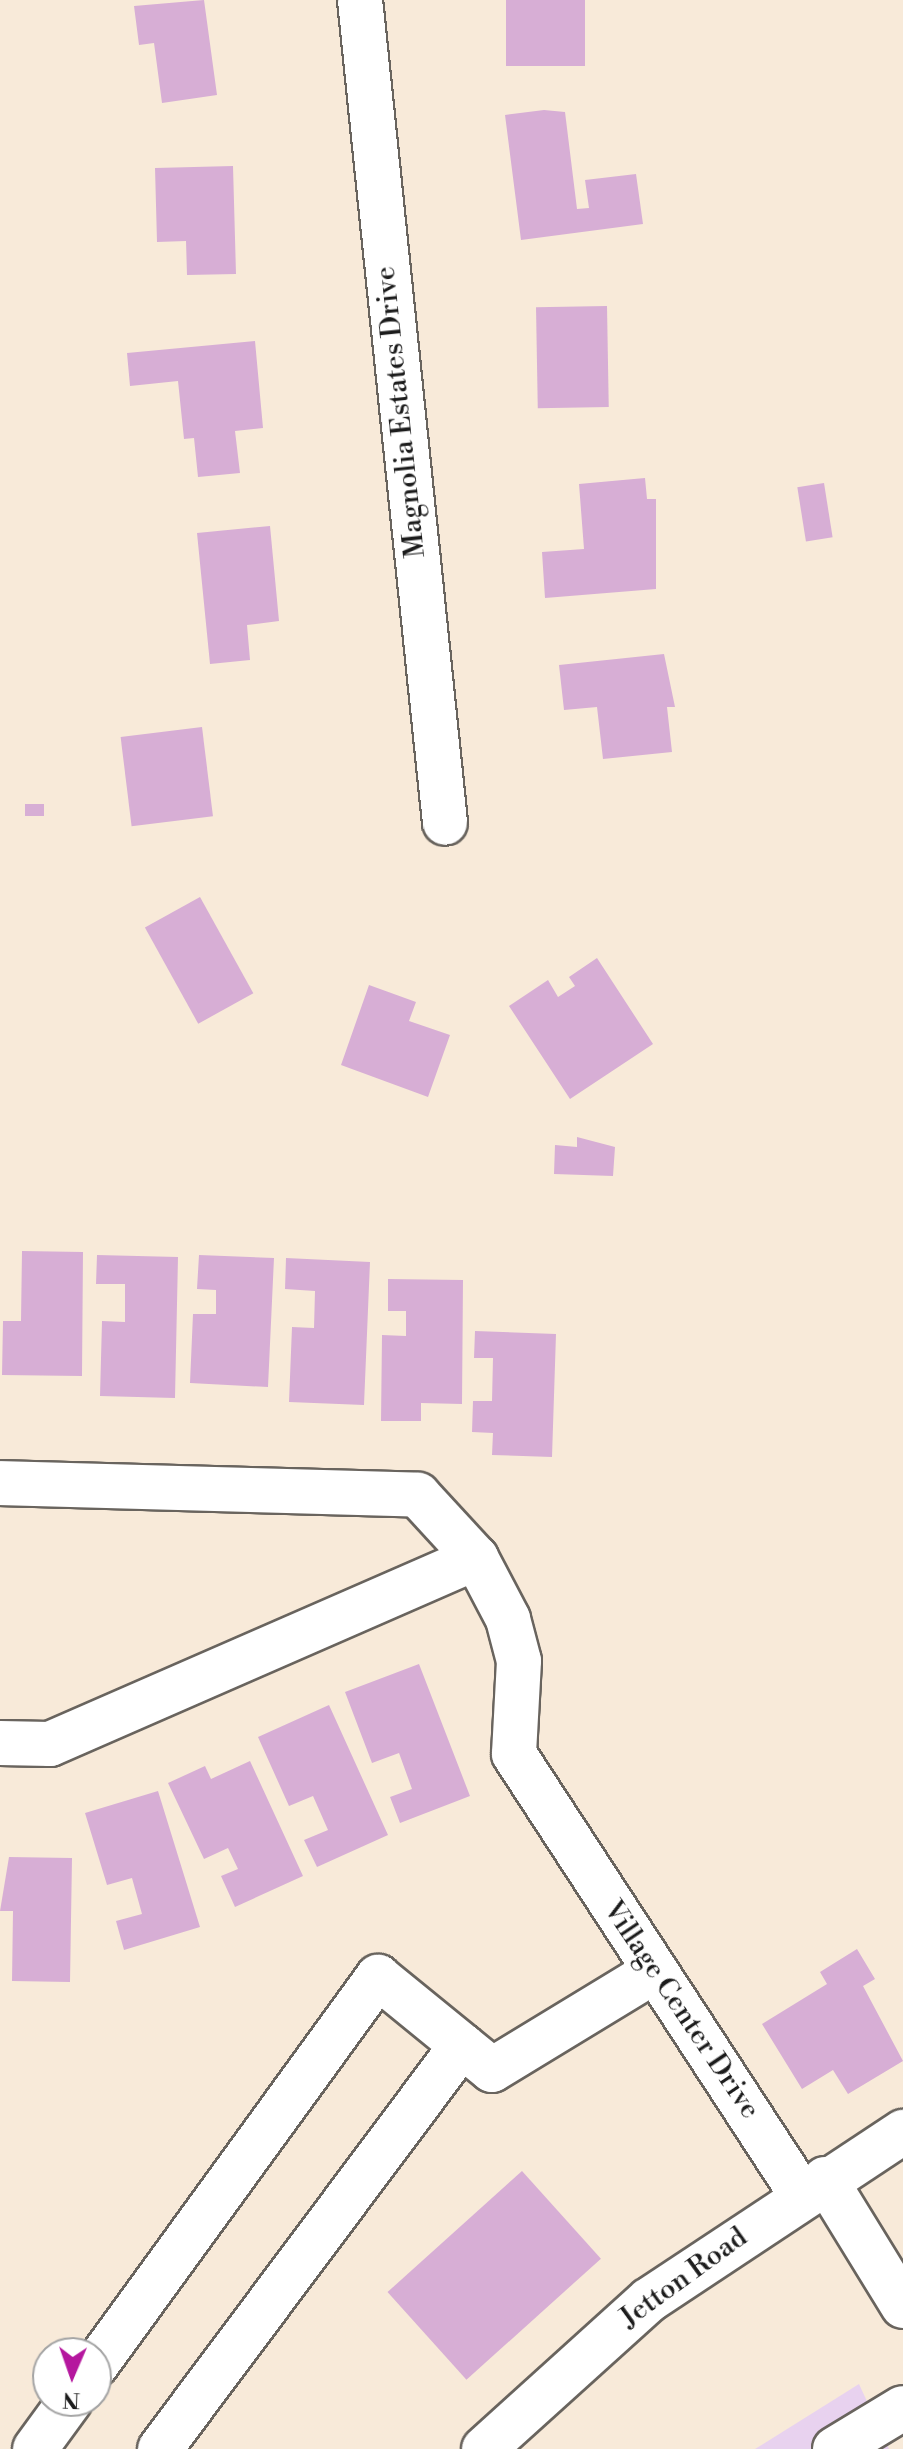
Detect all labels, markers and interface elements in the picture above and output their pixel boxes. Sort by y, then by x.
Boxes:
street label: Magnolia Estates Drive [369,265,433,559]
street label: Village Center Drive [596,1895,766,2125]
street label: Jetton Road [614,2221,754,2335]
north arrow [32,2337,112,2417]
text: N [62,2386,80,2413]

